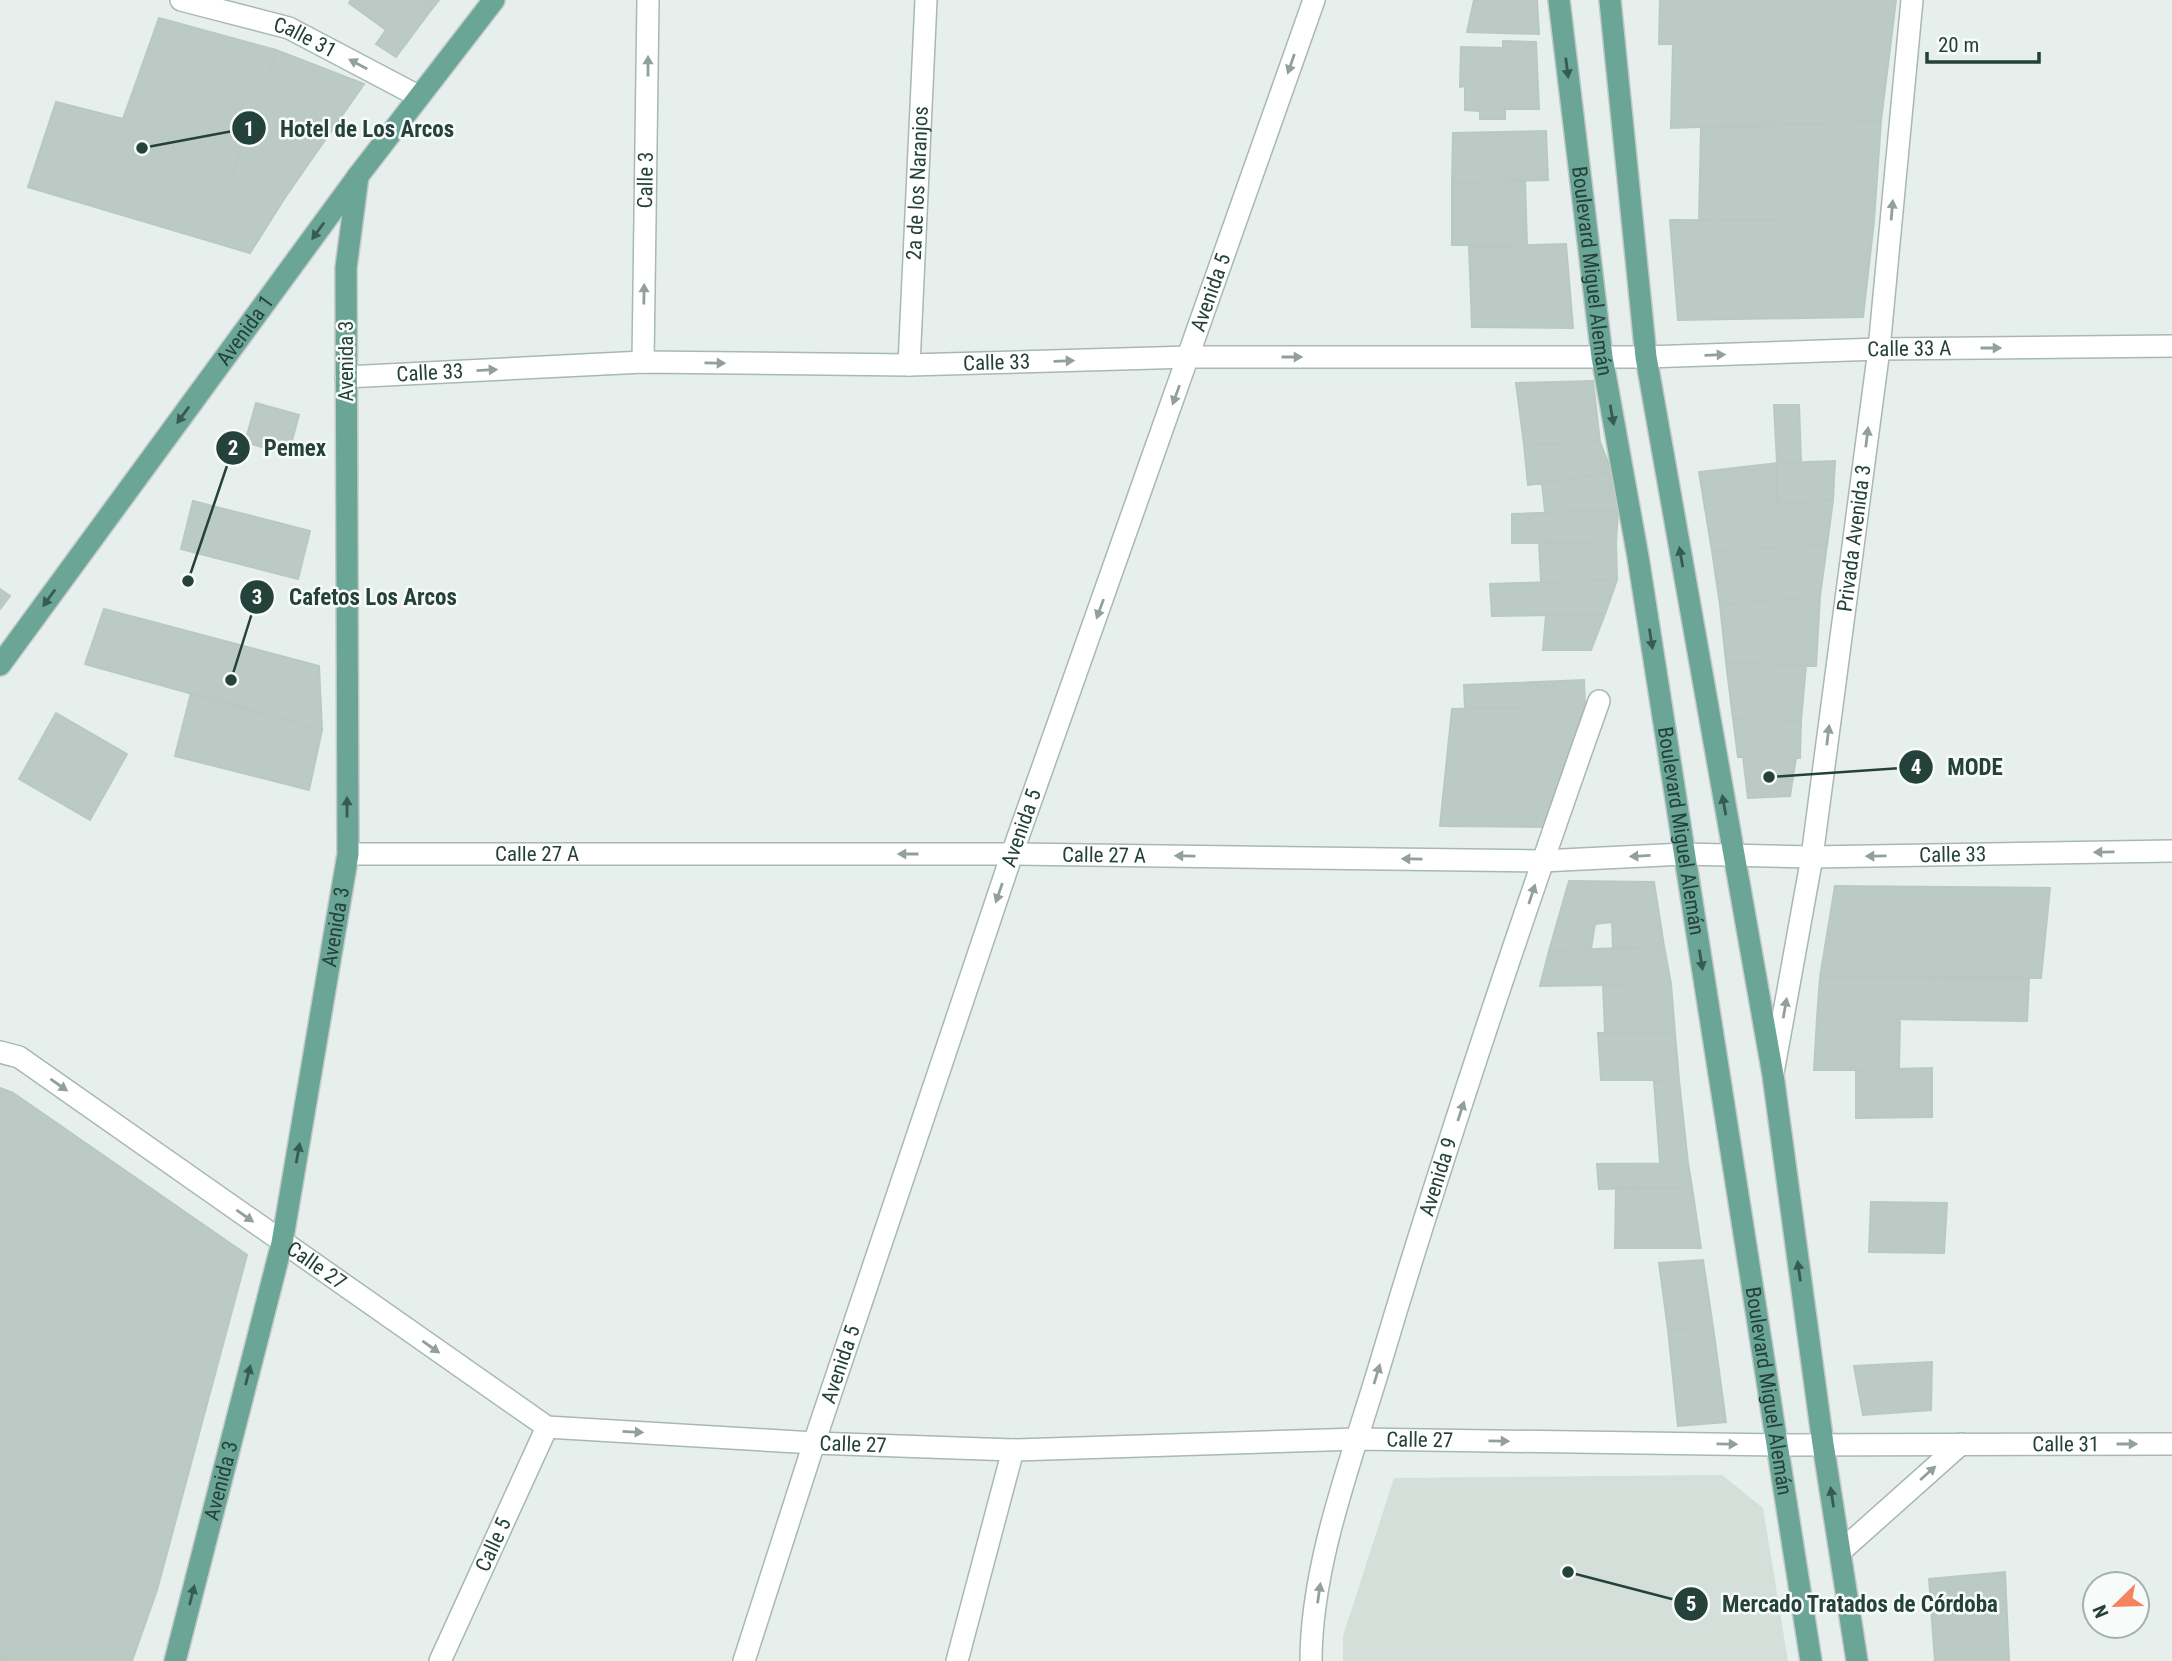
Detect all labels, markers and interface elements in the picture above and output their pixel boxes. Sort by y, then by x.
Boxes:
street label: Calle 31 [271,13,341,63]
scale bar [1927,21,2039,65]
text: 20 m [1938,33,1979,57]
one-way arrow [1285,54,1296,75]
one-way arrow [642,55,654,77]
one-way arrow [1562,57,1573,79]
one-way arrow [348,59,368,70]
callout: Hotel de Los Arcos [231,106,468,150]
street label: 2a de los Naranjos [902,106,933,261]
text: Hotel de Los Arcos [280,116,454,143]
text: 1 [244,117,254,141]
street label: Calle 3 [633,152,658,209]
street label: Boulevard Miguel Alemán [1567,165,1617,378]
one-way arrow [1887,199,1898,221]
one-way arrow [311,222,325,240]
street label: Avenida 5 [1186,250,1235,335]
one-way arrow [638,282,650,304]
street label: Avenida 1 [212,290,279,370]
street label: Avenida 3 [334,321,358,401]
street label: Calle 33 A [1867,336,1951,361]
one-way arrow [1980,342,2002,354]
one-way arrow [1704,349,1726,360]
street label: Calle 33 [963,350,1030,375]
one-way arrow [1281,351,1303,363]
one-way arrow [1054,355,1076,366]
one-way arrow [704,357,726,369]
street label: Calle 33 [396,359,464,386]
one-way arrow [477,364,499,375]
one-way arrow [1170,385,1181,406]
one-way arrow [1607,404,1618,426]
one-way arrow [176,406,190,424]
one-way arrow [1862,425,1873,447]
callout: Pemex [215,426,340,470]
text: Pemex [264,435,327,462]
text: 2 [228,436,238,460]
street label: Privada Avenida 3 [1832,463,1876,613]
one-way arrow [1675,546,1686,568]
callout: Cafetos Los Arcos [240,575,471,619]
text: Cafetos Los Arcos [289,584,457,611]
text: 3 [252,585,262,609]
one-way arrow [41,589,56,607]
one-way arrow [1094,599,1105,620]
one-way arrow [1646,628,1657,650]
one-way arrow [1823,724,1834,746]
street label: Boulevard Miguel Alemán [1653,725,1709,937]
callout: MODE [1898,745,2017,789]
text: MODE [1947,754,2003,781]
text: 4 [1911,755,1921,779]
street label: Avenida 5 [997,786,1046,870]
one-way arrow [1718,794,1729,816]
one-way arrow [342,796,353,818]
street label: Calle 27 A [495,842,579,866]
street label: Calle 33 [1919,842,1986,867]
street label: Calle 27 A [1062,843,1146,868]
one-way arrow [2093,847,2115,858]
one-way arrow [897,848,919,860]
one-way arrow [1865,850,1887,862]
one-way arrow [1174,851,1196,862]
one-way arrow [1629,851,1651,862]
one-way arrow [1401,854,1423,865]
one-way arrow [993,883,1004,904]
one-way arrow [1527,884,1537,905]
street label: Avenida 3 [317,885,354,969]
one-way arrow [1696,950,1707,972]
one-way arrow [1780,997,1791,1019]
one-way arrow [50,1078,68,1092]
one-way arrow [1456,1100,1467,1121]
street label: Avenida 9 [1414,1135,1462,1219]
one-way arrow [293,1142,304,1164]
one-way arrow [235,1209,254,1222]
street label: Calle 27 [282,1236,351,1295]
one-way arrow [1794,1260,1805,1282]
street label: Boulevard Miguel Alemán [1741,1285,1797,1497]
street label: Avenida 5 [816,1322,865,1407]
one-way arrow [422,1340,440,1354]
one-way arrow [243,1363,254,1385]
one-way arrow [1373,1363,1383,1384]
one-way arrow [622,1427,644,1438]
street label: Calle 27 [1386,1427,1454,1452]
street label: Calle 27 [819,1431,887,1458]
street label: Calle 31 [2032,1432,2099,1456]
one-way arrow [1489,1435,1511,1447]
one-way arrow [2117,1438,2139,1450]
street label: Avenida 3 [199,1439,243,1523]
one-way arrow [1716,1439,1738,1450]
one-way arrow [1919,1465,1937,1481]
one-way arrow [1826,1486,1837,1508]
street label: Calle 5 [471,1514,516,1575]
north arrow [2081,1570,2151,1640]
one-way arrow [1313,1582,1324,1604]
callout: Mercado Tratados de Córdoba [1673,1582,2013,1626]
one-way arrow [187,1584,198,1606]
text: Mercado Tratados de Córdoba [1722,1591,1998,1618]
text: 5 [1686,1592,1696,1616]
text: N [2088,1602,2114,1621]

